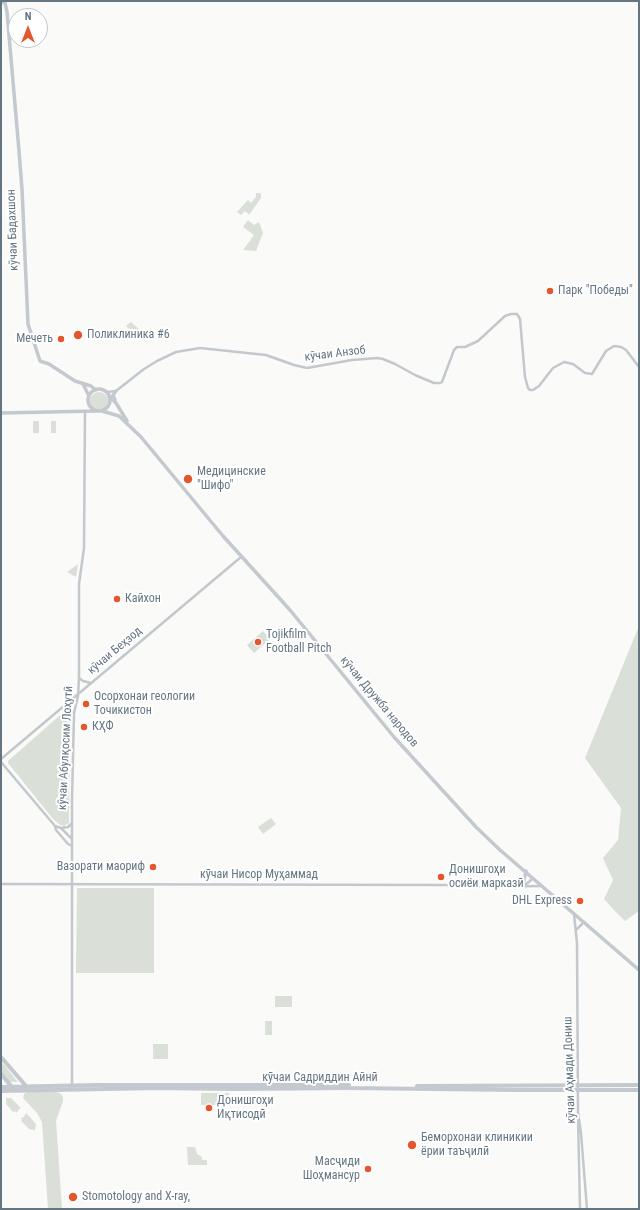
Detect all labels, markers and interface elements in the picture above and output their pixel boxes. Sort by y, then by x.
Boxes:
north arrow [8,8,48,48]
text: N [25,10,31,23]
street label: кӯчаи Бадахшон [4,189,22,271]
place label: Парк "Победы" [558,284,633,298]
marker: Парк "Победы" [545,286,555,296]
place label: Поликлиника #6 [87,328,170,342]
marker: Поликлиника #6 [72,329,84,341]
place label: Мечеть [16,332,53,346]
marker: Мечеть [56,334,66,344]
street label: кӯчаи Анзоб [304,343,366,365]
place label: Медицинские "Шифо" [197,465,266,493]
marker: Медицинские "Шифо" [182,473,194,485]
place label: Кайхон [125,592,161,606]
marker: Кайхон [112,594,122,604]
street label: кӯчаи Беҳзод [85,624,145,678]
place label: Tojikfilm Football Pitch [266,628,331,656]
marker: Tojikfilm Football Pitch [253,637,263,647]
street label: кӯчаи Дружба народов [337,654,421,750]
street label: кӯчаи Абулқосим Лоҳутӣ [56,686,76,810]
place label: Осорхонаи геологии Точикистон [94,690,195,718]
marker: Осорхонаи геологии Точикистон [81,699,91,709]
place label: КҲФ [92,720,114,734]
marker: КҲФ [79,722,89,732]
place label: Вазорати маориф [57,860,145,874]
marker: Вазорати маориф [148,862,158,872]
place label: Донишгоҳи осиёи марказӣ [449,863,524,891]
street label: кӯчаи Нисор Муҳаммад [200,868,318,882]
marker: Донишгоҳи осиёи марказӣ [436,872,446,882]
place label: DHL Express [512,894,572,908]
marker: DHL Express [575,896,585,906]
street label: кӯчаи Аҳмади Дониш [561,1016,579,1124]
street label: кӯчаи Садриддин Айнӣ [262,1071,378,1085]
place label: Донишгоҳи Иқтисодӣ [217,1094,274,1122]
marker: Донишгоҳи Иқтисодӣ [204,1103,214,1113]
place label: Беморхонаи клиникии ёрии таъҷилӣ [421,1131,533,1159]
marker: Беморхонаи клиникии ёрии таъҷилӣ [406,1139,418,1151]
place label: Масҷиди Шоҳмансур [303,1155,360,1183]
marker: Масҷиди Шоҳмансур [363,1164,373,1174]
place label: Stomotology and X-ray, [82,1190,190,1204]
marker: Stomotology and X-ray, [67,1191,79,1203]

